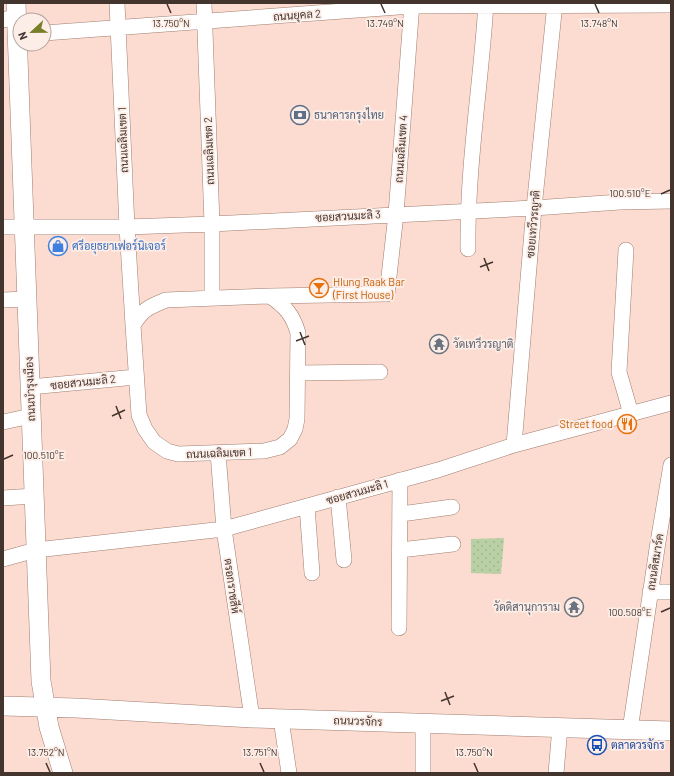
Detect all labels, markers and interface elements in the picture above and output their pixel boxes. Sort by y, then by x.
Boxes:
street label: ถนนยุคล 2 [273,6,322,26]
north arrow [12,12,52,52]
text: 13.750°N [152,17,190,29]
text: 13.749°N [366,17,404,29]
text: 13.748°N [580,17,618,29]
text: N [15,30,30,42]
bank icon: ธนาคารกรุงไทย [289,104,311,126]
street label: ถนนเฉลิมเขต 1 [115,107,130,173]
place label: ธนาคารกรุงไทย [314,107,384,124]
street label: ถนนเฉลิมเขต 4 [392,115,409,183]
street label: ถนนเฉลิมเขต 2 [201,117,216,185]
text: 100.510°E [609,187,651,199]
street label: ซอยเทวีวรญาติ [522,189,543,258]
street label: ซอยสวนมะลิ 3 [315,207,381,224]
shop icon: ศรีอยุธยาเฟอร์นิเจอร์ [47,235,69,257]
place label: ศรีอยุธยาเฟอร์นิเจอร์ [72,238,166,255]
place label: Hlung Raak Bar (First House) [332,275,405,301]
bar icon: Hlung Raak Bar (First House) [308,277,330,299]
temple icon: วัดเทวีวรญาติ [428,333,450,355]
place label: วัดเทวีวรญาติ [453,336,514,351]
street label: ถนนบำรุงเมือง [22,356,40,422]
street label: ซอยสวนมะลิ 2 [50,372,116,391]
restaurant icon: Street food [616,413,638,435]
place label: Street food [559,417,613,430]
street label: ถนนเฉลิมเขต 1 [186,445,252,460]
text: 100.510°E [23,449,65,461]
street label: ซอยสวนมะลิ 1 [324,477,389,507]
street label: ถนนดิสมาร์ค [643,532,665,591]
street label: ตรอกราชสีห์ [222,557,244,614]
temple icon: วัดดิสานุการาม [563,596,585,618]
place label: วัดดิสานุการาม [494,600,560,616]
text: 100.508°E [608,606,652,618]
street label: ถนนวรจักร [333,713,383,728]
bus stop icon: ตลาดวรจักร [586,734,608,756]
place label: ตลาดวรจักร [611,738,665,751]
text: 13.752°N [27,746,65,758]
text: 13.751°N [242,746,278,758]
text: 13.750°N [455,746,493,758]

